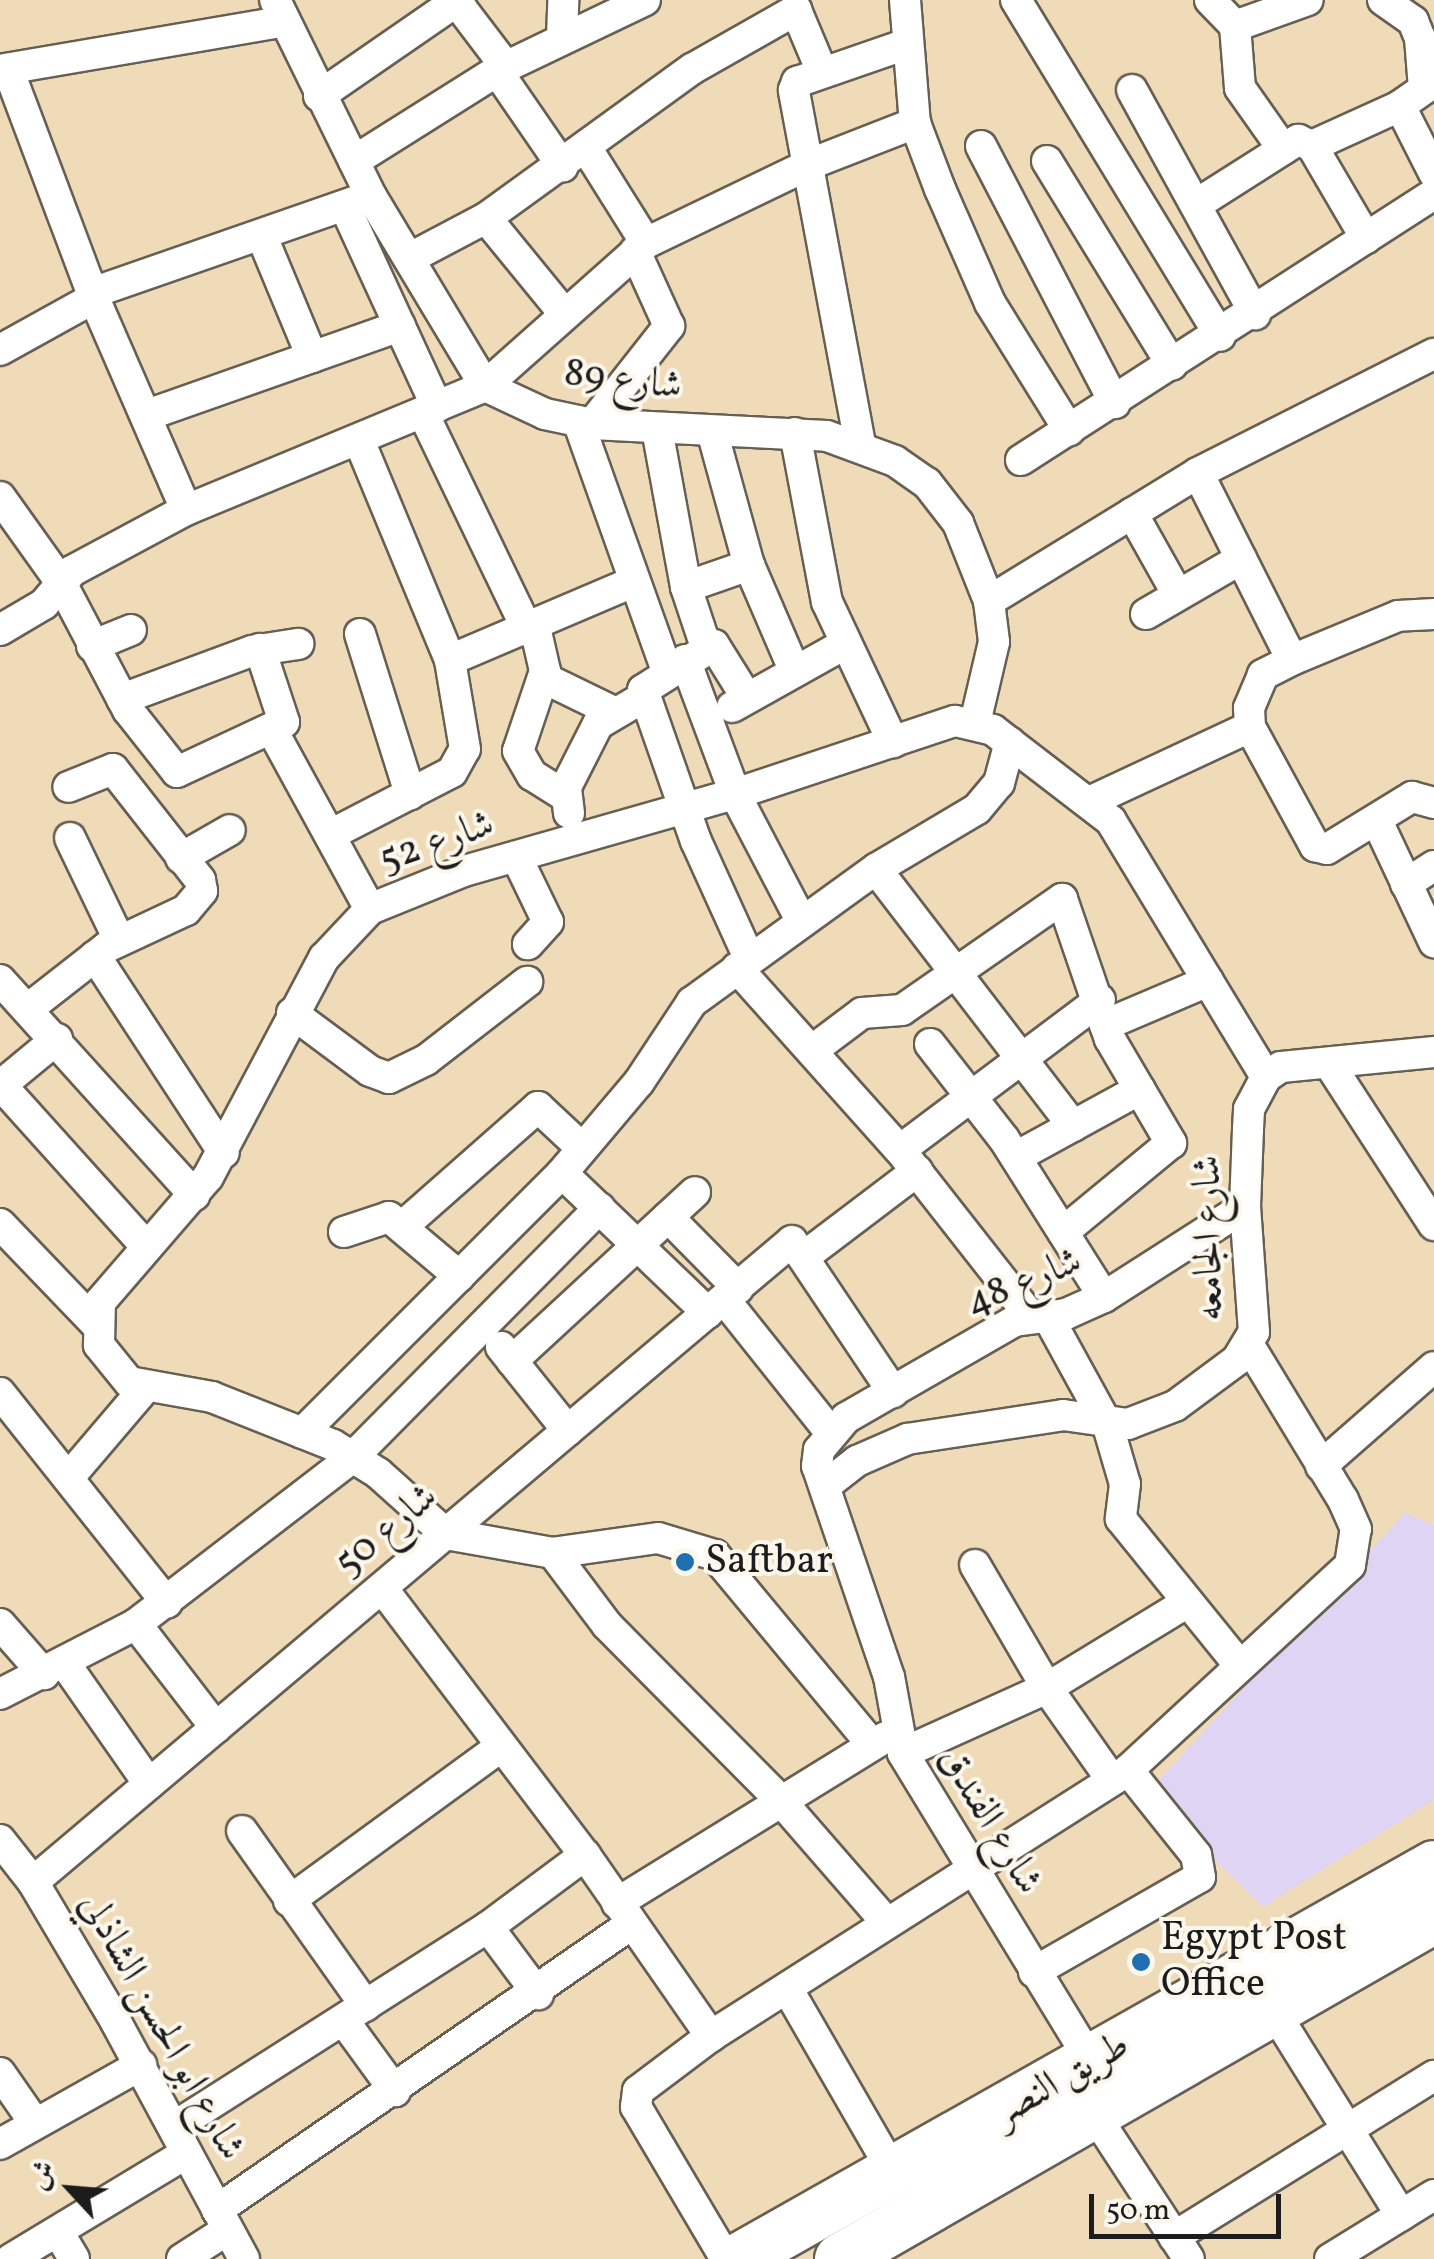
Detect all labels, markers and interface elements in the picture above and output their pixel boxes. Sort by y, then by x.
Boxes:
street label: شارع 89 [561,350,685,412]
street label: شارع 52 [373,801,501,885]
street label: شارع الجامعه [1185,1155,1235,1321]
street label: شارع 48 [959,1238,1089,1328]
street label: شارع 50 [326,1474,448,1588]
place label: Saftbar [705,1538,833,1586]
marker: Saftbar [674,1551,696,1573]
street label: شارع الفندق [926,1738,1052,1904]
street label: شارع ابو الحسن الشاذلي [68,1885,254,2169]
place label: Egypt Post Office [1161,1915,1347,2009]
marker: Egypt Post Office [1130,1951,1152,1973]
street label: طريق النصر [985,2022,1139,2138]
north arrow [20,2139,120,2239]
text: ش [19,2155,66,2197]
scale bar [1094,2174,1286,2236]
text: 50 m [1106,2190,1170,2232]

